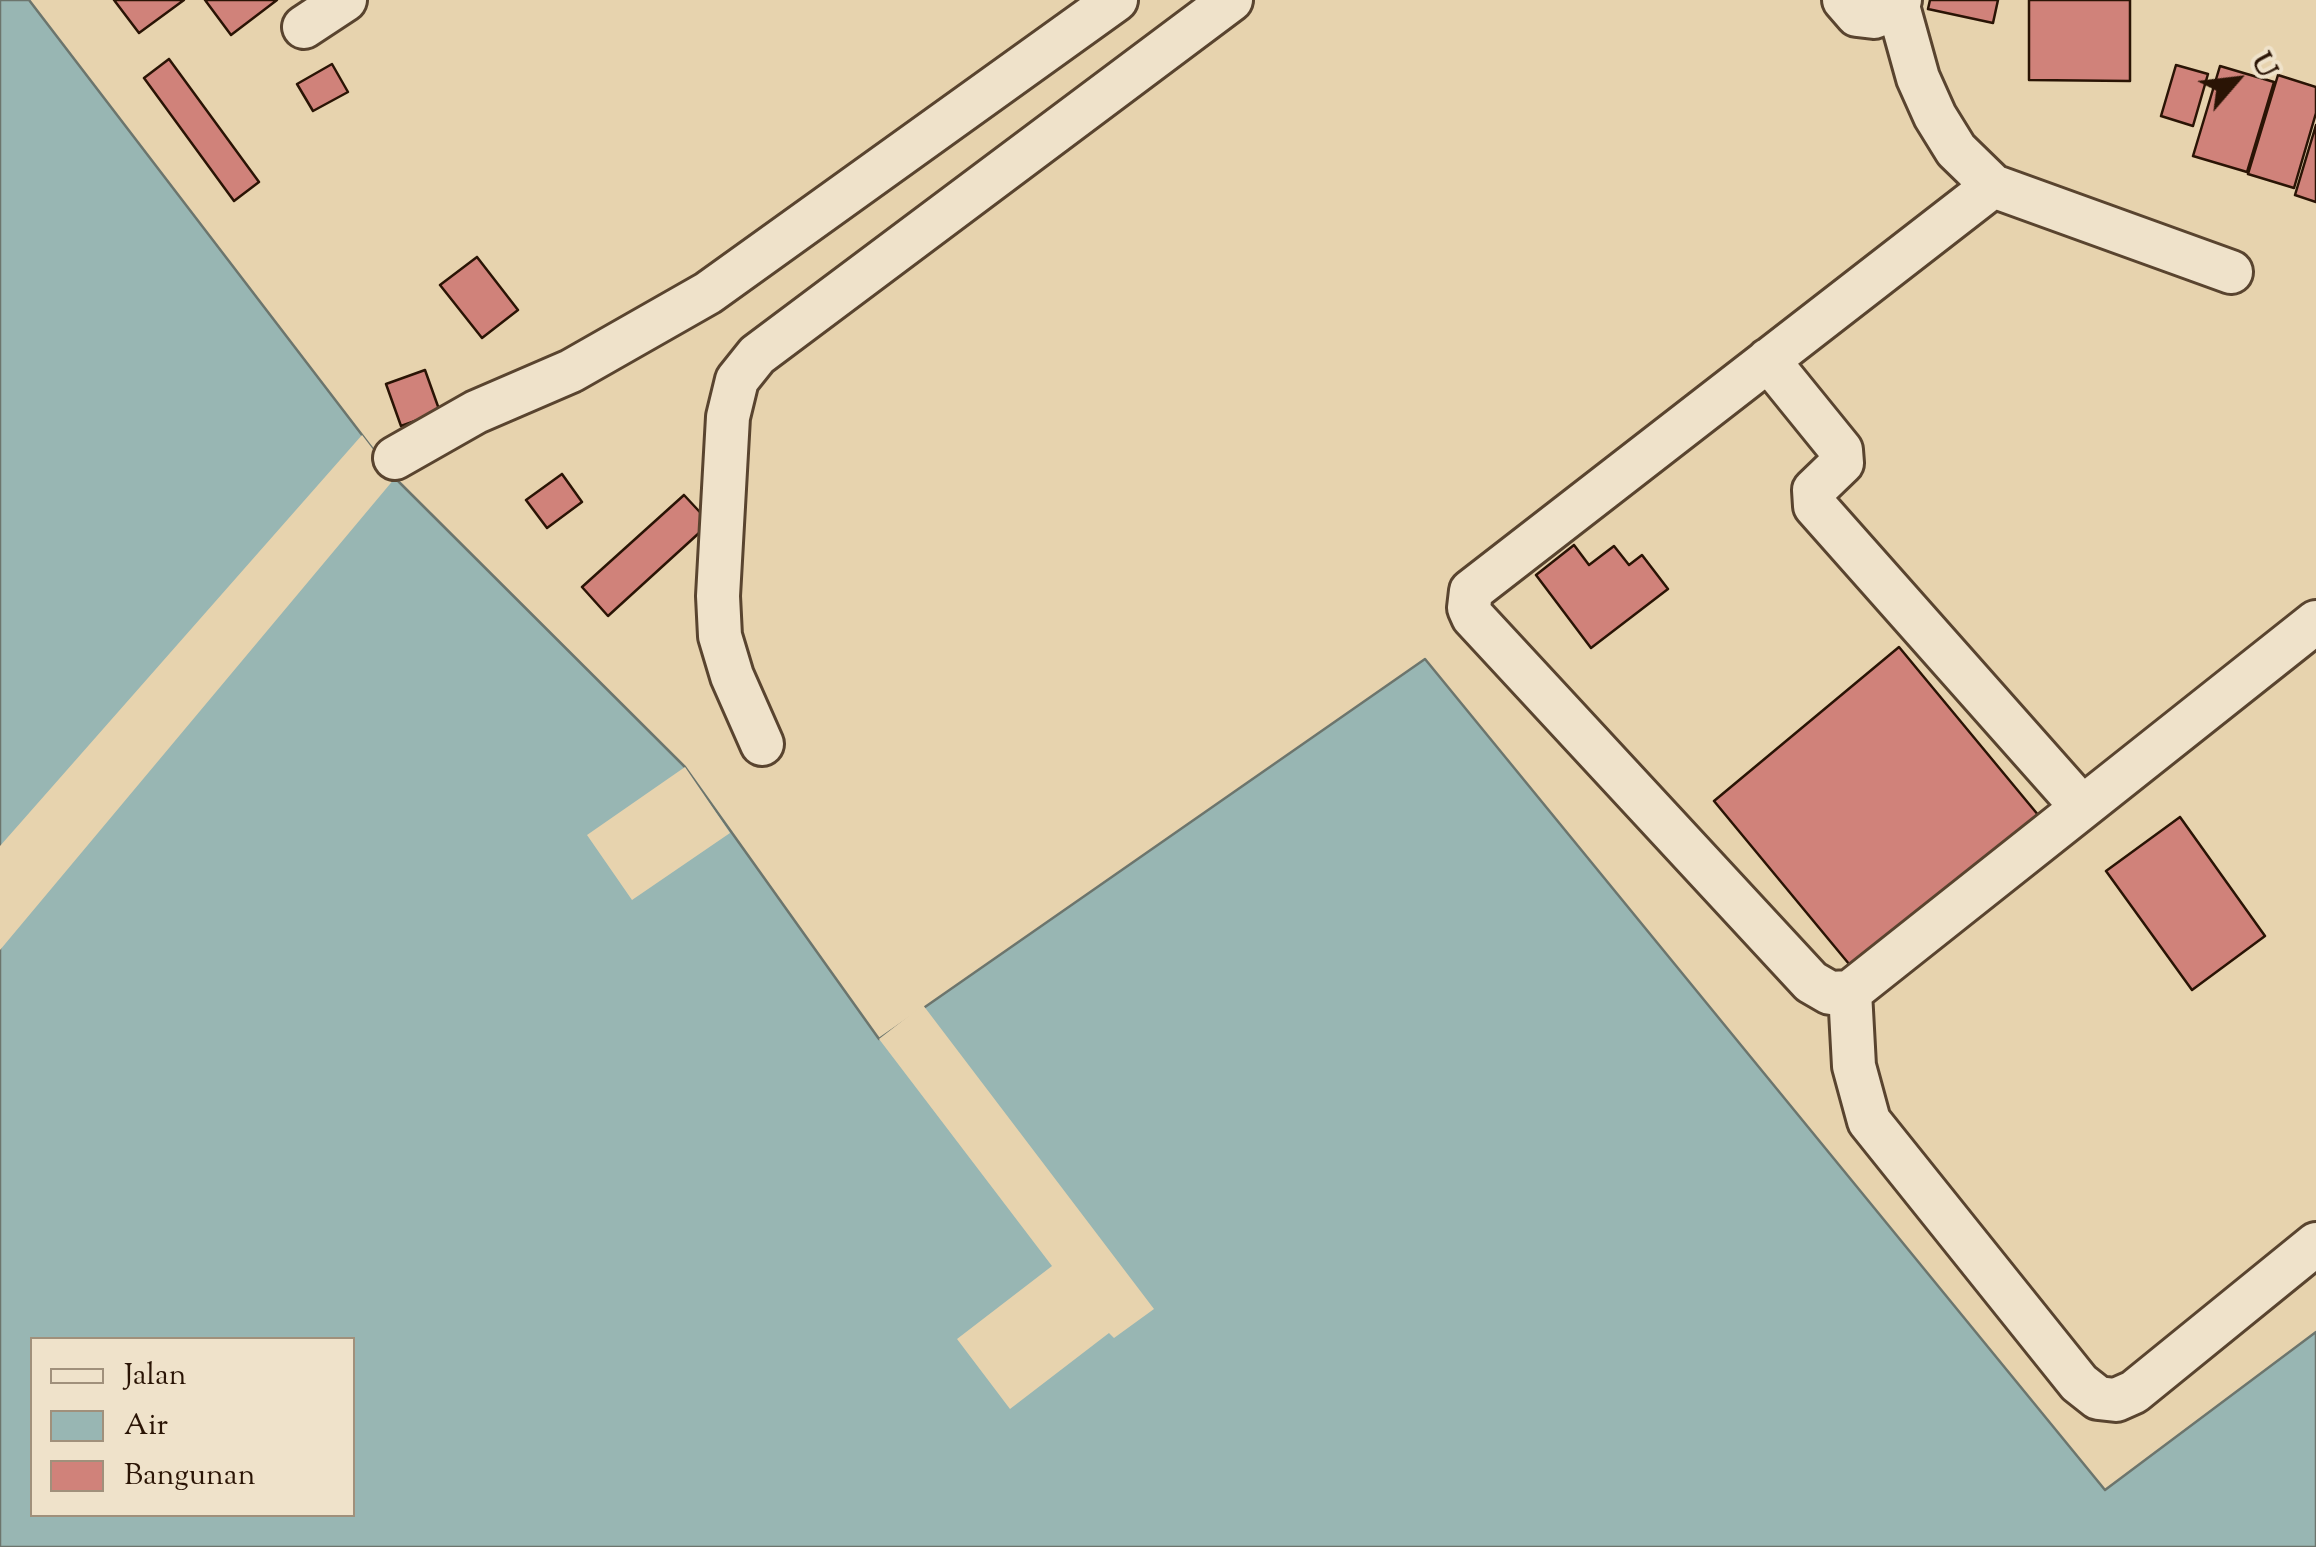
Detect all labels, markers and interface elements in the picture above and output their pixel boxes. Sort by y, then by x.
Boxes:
north arrow [2186,30,2286,130]
text: U [2239,46,2286,85]
legend [30,1337,355,1517]
text: Jalan [124,1355,186,1398]
text: Air [124,1405,168,1448]
text: Bangunan [124,1455,255,1498]

